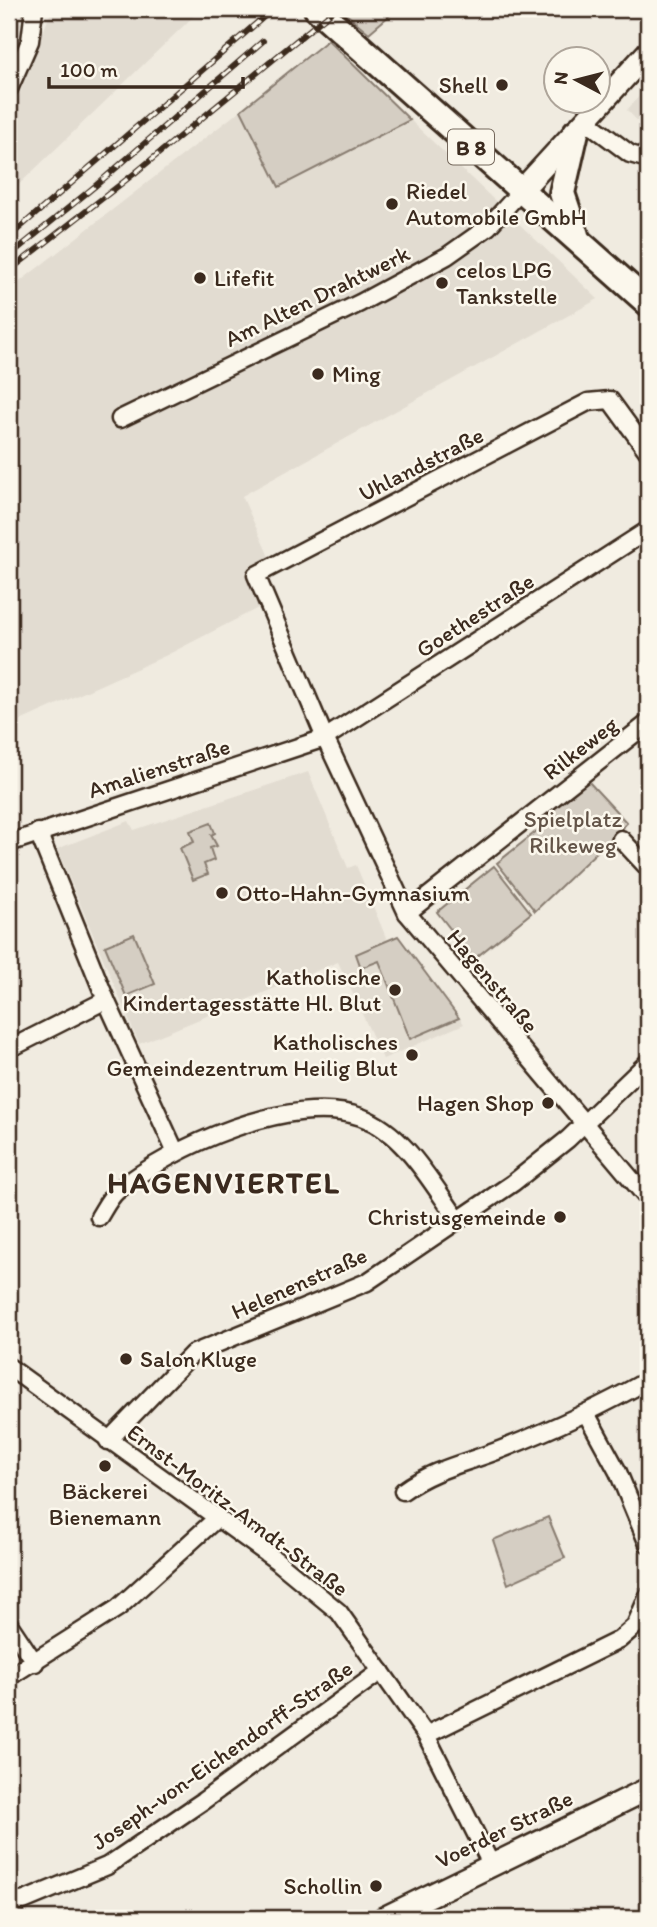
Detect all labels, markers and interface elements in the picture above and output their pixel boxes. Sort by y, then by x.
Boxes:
scale bar [49,46,243,90]
north arrow [542,46,612,116]
text: 100 m [60,57,118,82]
text: N [548,70,573,86]
place label: Shell [439,71,488,99]
marker: Shell [494,77,510,93]
road number: B 8 [448,130,494,164]
place label: Riedel Automobile GmbH [406,177,587,231]
marker: Riedel Automobile GmbH [384,196,400,212]
street label: Am Alten Drahtwerk [220,239,414,353]
place label: celos LPG Tankstelle [456,256,557,310]
place label: Lifefit [214,264,275,292]
marker: Lifefit [192,270,208,286]
marker: celos LPG Tankstelle [434,275,450,291]
place label: Ming [332,360,381,388]
marker: Ming [310,366,326,382]
street label: Uhlandstraße [354,421,488,507]
street label: Goethestraße [411,567,539,663]
street label: Rilkeweg [537,710,623,786]
street label: Amalienstraße [85,732,233,804]
park label: Spielplatz Rilkeweg [524,805,622,859]
place label: Otto-Hahn-Gymnasium [236,879,470,907]
marker: Otto-Hahn-Gymnasium [214,885,230,901]
street label: Hagenstraße [441,923,545,1039]
place label: Katholische Kindertagesstätte Hl. Blut [123,963,381,1017]
marker: Katholische Kindertagesstätte Hl. Blut [387,982,403,998]
place label: Katholisches Gemeindezentrum Heilig Blut [106,1028,398,1082]
marker: Katholisches Gemeindezentrum Heilig Blut [404,1047,420,1063]
place label: Hagen Shop [417,1089,534,1117]
marker: Hagen Shop [540,1095,556,1111]
district label: HAGENVIERTEL [107,1164,341,1201]
place label: Christusgemeinde [368,1203,546,1231]
marker: Christusgemeinde [552,1209,568,1225]
street label: Helenenstraße [227,1241,371,1325]
place label: Salon Kluge [140,1345,257,1373]
marker: Salon Kluge [118,1351,134,1367]
street label: Ernst-Moritz-Arndt-Straße [122,1418,354,1602]
marker: Bäckerei Bienemann [97,1458,113,1474]
place label: Bäckerei Bienemann [49,1477,161,1531]
street label: Joseph-von-Eichendorff-Straße [86,1654,358,1856]
street label: Voerder Straße [431,1784,577,1874]
place label: Schollin [284,1872,362,1900]
marker: Schollin [368,1878,384,1894]

